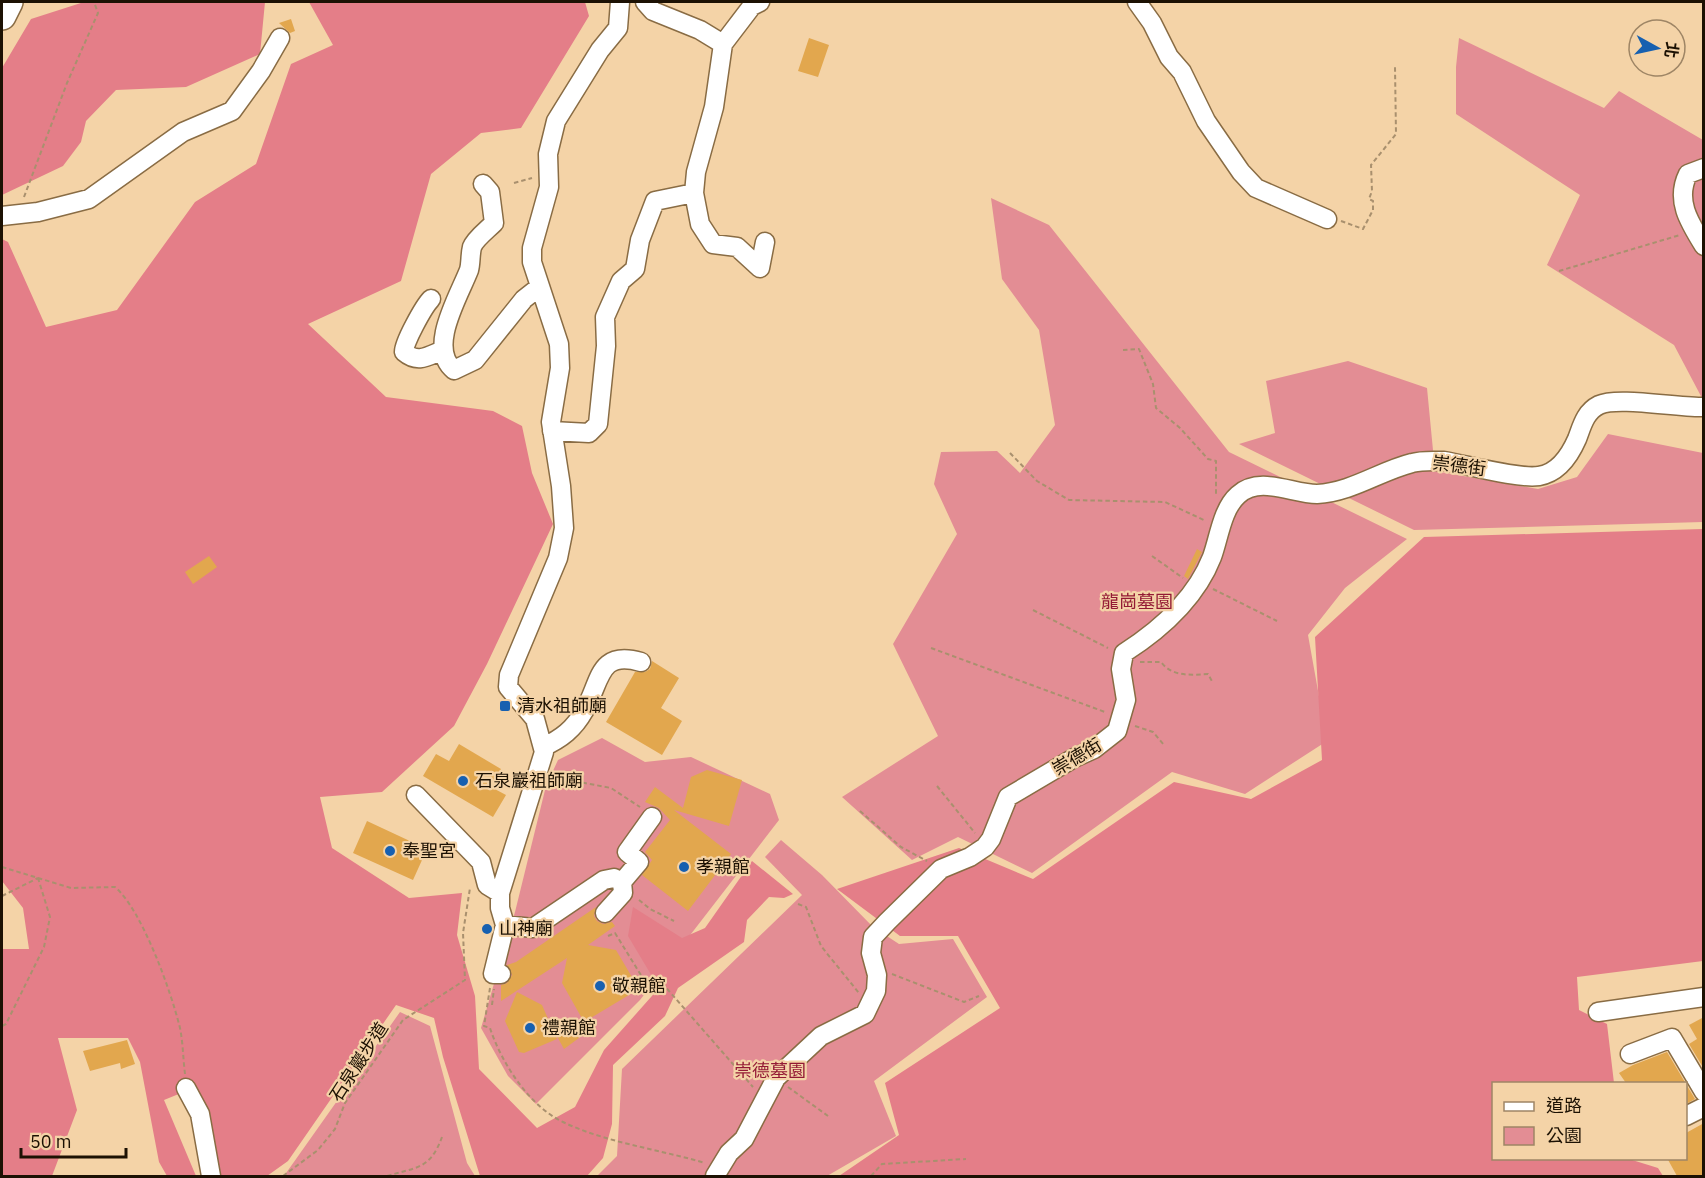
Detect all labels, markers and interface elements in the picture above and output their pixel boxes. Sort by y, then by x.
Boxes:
north arrow [1627,18,1687,78]
text: 北 [1661,41,1683,59]
street label: 崇德街 [1431,451,1487,480]
park label: 龍崗墓園 [1101,590,1173,613]
place label: 清水祖師廟 [517,694,607,717]
marker: 清水祖師廟 [498,699,512,713]
street label: 崇德街 [1048,733,1106,780]
place label: 石泉巖祖師廟 [475,769,583,792]
marker: 石泉巖祖師廟 [456,774,470,788]
place label: 奉聖宮 [402,839,456,862]
marker: 奉聖宮 [383,844,397,858]
place label: 孝親館 [696,855,750,878]
marker: 孝親館 [677,860,691,874]
place label: 山神廟 [499,917,553,940]
marker: 山神廟 [480,922,494,936]
place label: 敬親館 [612,974,666,997]
marker: 敬親館 [593,979,607,993]
place label: 禮親館 [542,1016,596,1039]
street label: 石泉巖步道 [324,1018,393,1106]
marker: 禮親館 [523,1021,537,1035]
park label: 崇德墓園 [734,1059,806,1082]
legend [1492,1082,1687,1160]
text: 道路 [1546,1094,1582,1117]
scale bar [21,1121,126,1159]
text: 公園 [1546,1124,1582,1147]
text: 50 m [30,1130,72,1153]

